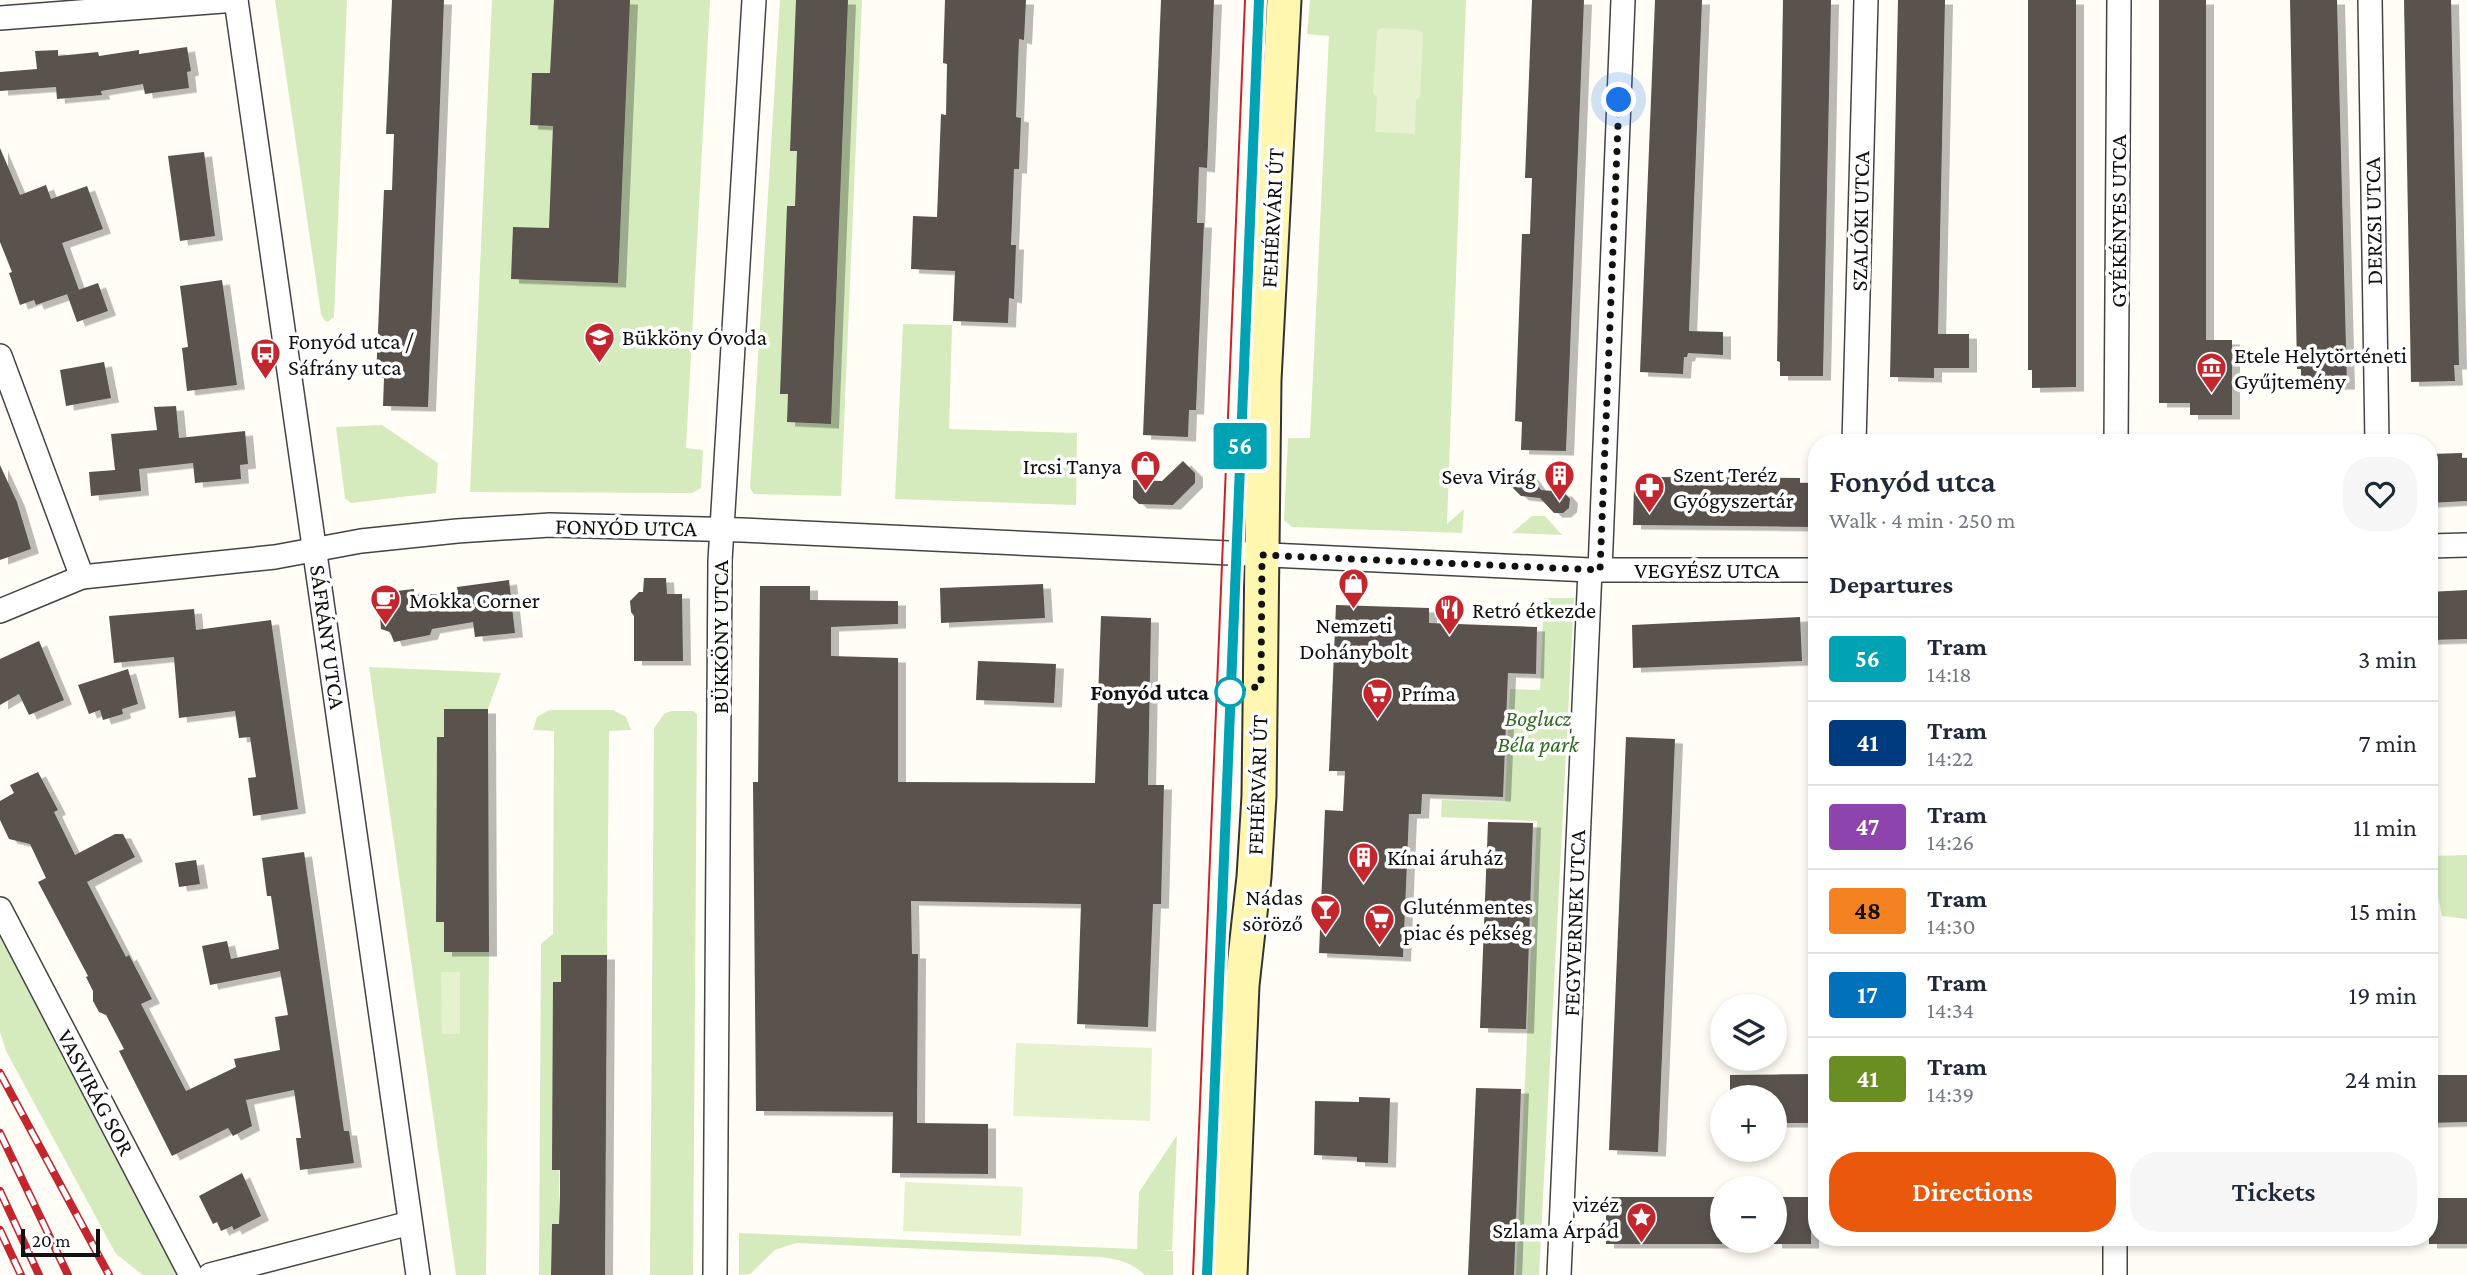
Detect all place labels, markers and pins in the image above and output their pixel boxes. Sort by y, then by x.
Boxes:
school or university icon: Bükköny Óvoda [582,320,616,364]
place label: Bükköny Óvoda [622,324,768,350]
place label: Fonyód utca / Sáfrány utca [288,328,414,380]
bus stop icon: Fonyód utca / Sáfrány utca [248,337,282,381]
place label: Etele Helytörténeti Gyűjtemény [2234,342,2407,394]
museum icon: Etele Helytörténeti Gyűjtemény [2194,351,2228,395]
shop icon: Ircsi Tanya [1128,449,1162,493]
place label: Ircsi Tanya [1023,453,1122,479]
building icon: Seva Virág [1542,459,1576,503]
place label: Szent Teréz Gyógyszertár [1673,461,1794,513]
place label: Seva Virág [1442,463,1536,489]
pharmacy icon: Szent Teréz Gyógyszertár [1633,470,1667,514]
shop icon: Nemzeti Dohánybolt [1337,567,1371,611]
cafe icon: Mokka Corner [369,583,403,627]
place label: Mokka Corner [409,587,540,613]
restaurant icon: Retró étkezde [1432,593,1466,637]
place label: Retró étkezde [1472,597,1596,623]
place label: Nemzeti Dohánybolt [1299,612,1409,664]
supermarket icon: Príma [1361,676,1395,720]
marker: Fonyód utca [1215,677,1245,707]
place label: Fonyód utca [1090,679,1210,705]
place label: Príma [1401,680,1456,706]
building icon: Kínai áruház [1347,840,1381,884]
place label: Kínai áruház [1387,844,1504,870]
place label: Nádas söröző [1242,884,1303,936]
bar icon: Nádas söröző [1309,893,1343,937]
place label: Gluténmentes piac és pékség [1403,893,1533,945]
supermarket icon: Gluténmentes piac és pékség [1363,902,1397,946]
place label: vizéz Szlama Árpád [1492,1191,1619,1243]
place icon: vizéz Szlama Árpád [1625,1200,1659,1244]

